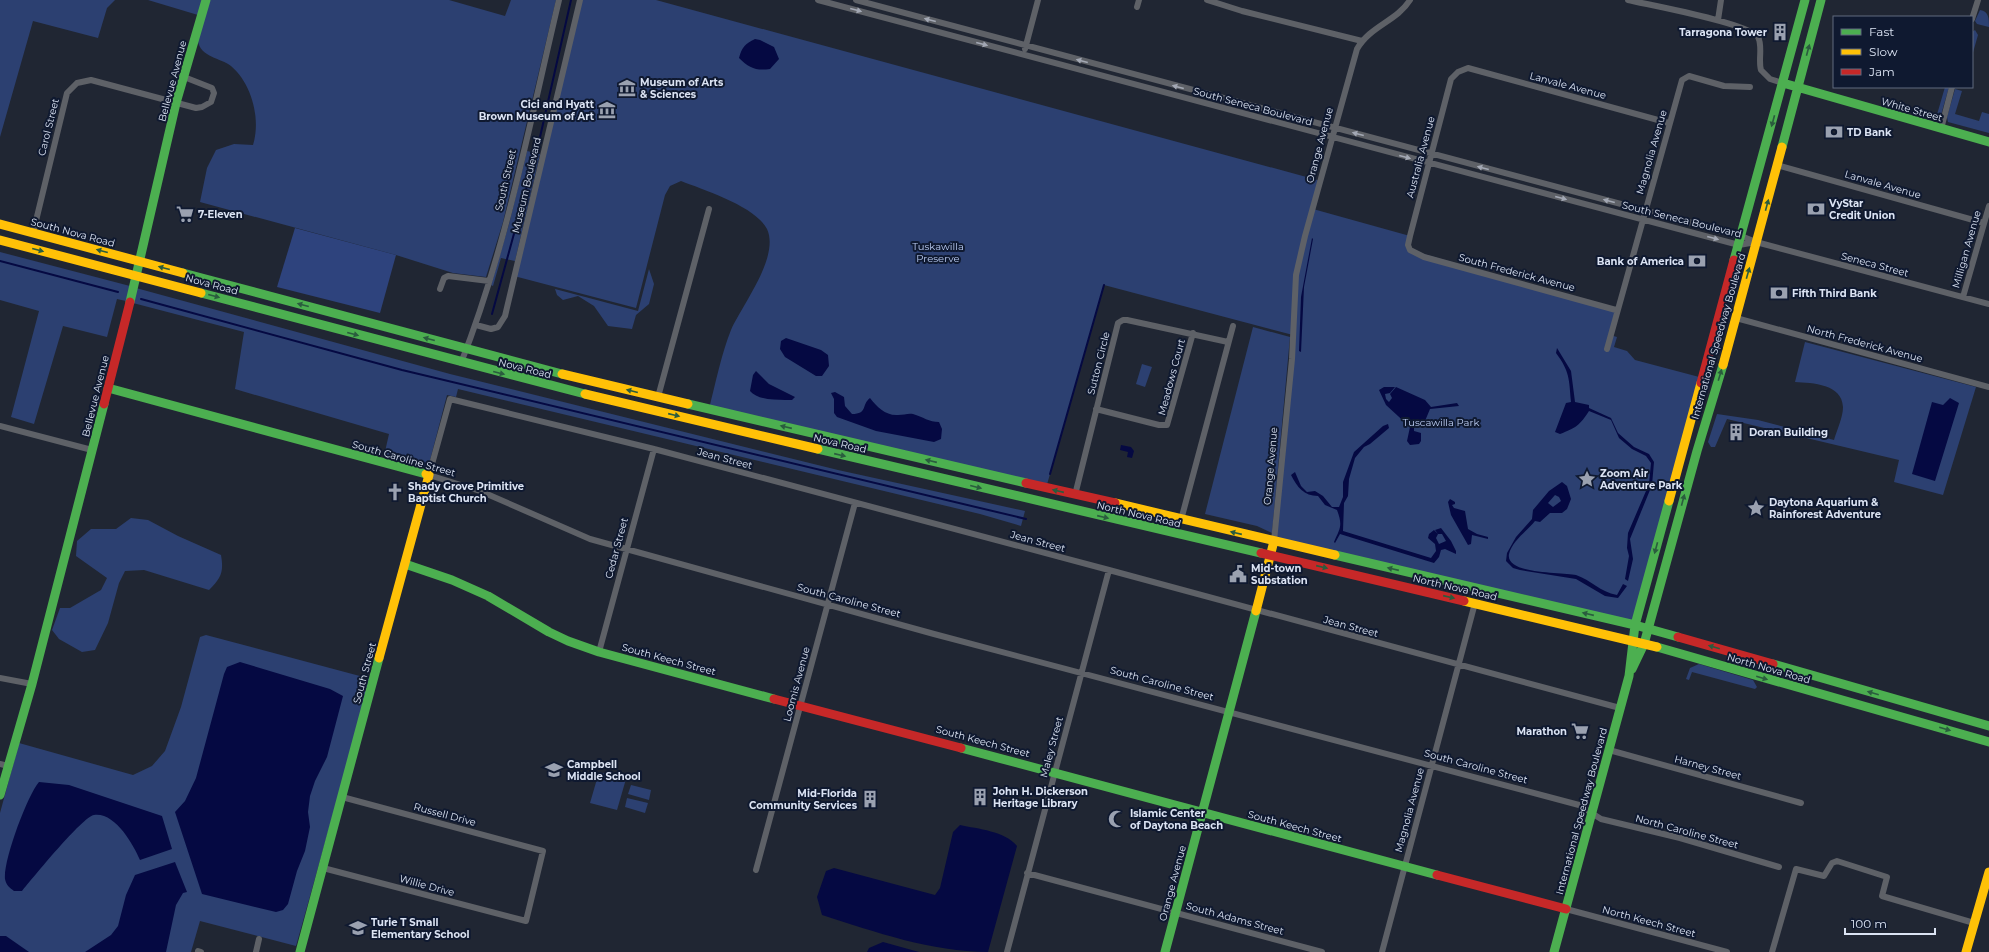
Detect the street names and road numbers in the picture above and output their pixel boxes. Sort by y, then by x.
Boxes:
street label: Bellevue Avenue [155,39,190,123]
street label: Lanvale Avenue [1528,69,1608,102]
street label: South Seneca Boulevard [1192,84,1314,129]
street label: White Street [1880,95,1944,124]
street label: Carol Street [35,97,62,157]
street label: Orange Avenue [1303,106,1336,184]
street label: Magnolia Avenue [1633,109,1670,196]
street label: Australia Avenue [1403,115,1438,199]
street label: Museum Boulevard [509,136,544,234]
street label: South Street [492,148,519,212]
street label: Lanvale Avenue [1843,167,1922,202]
street label: South Seneca Boulevard [1621,198,1743,241]
street label: Milligan Avenue [1949,209,1984,289]
street label: South Nova Road [29,215,116,250]
street label: Seneca Street [1840,249,1910,280]
street label: South Frederick Avenue [1457,251,1577,294]
street label: International Speedway Boulevard [1688,252,1748,421]
street label: Nova Road [184,271,240,298]
street label: North Frederick Avenue [1805,322,1924,365]
street label: Sutton Circle [1084,330,1113,396]
street label: Meadows Court [1155,338,1188,417]
street label: Bellevue Avenue [79,354,112,438]
street label: Nova Road [497,356,553,381]
street label: Orange Avenue [1261,427,1280,505]
street label: Nova Road [812,431,868,456]
street label: South Caroline Street [351,438,457,479]
street label: Jean Street [695,445,754,472]
street label: North Nova Road [1095,498,1182,531]
street label: Cedar Street [602,516,631,580]
street label: Jean Street [1008,528,1067,555]
street label: North Nova Road [1411,571,1498,604]
street label: South Caroline Street [796,580,902,621]
street label: Jean Street [1321,613,1380,640]
street label: South Street [350,641,379,705]
street label: South Keech Street [620,641,717,678]
street label: Loomis Avenue [780,645,813,723]
street label: North Nova Road [1726,650,1812,687]
street label: South Caroline Street [1109,663,1215,704]
street label: Maley Street [1037,715,1066,779]
street label: South Keech Street [934,723,1031,760]
street label: International Speedway Boulevard [1553,726,1610,896]
street label: South Caroline Street [1423,746,1529,787]
street label: Harney Street [1673,752,1743,783]
street label: Magnolia Avenue [1392,766,1427,854]
street label: Russell Drive [412,800,477,829]
street label: South Keech Street [1246,808,1343,845]
street label: North Caroline Street [1634,811,1740,851]
street label: Orange Avenue [1156,844,1189,922]
street label: Willie Drive [398,872,456,899]
street label: South Adams Street [1185,899,1285,938]
street label: North Keech Street [1601,903,1697,940]

